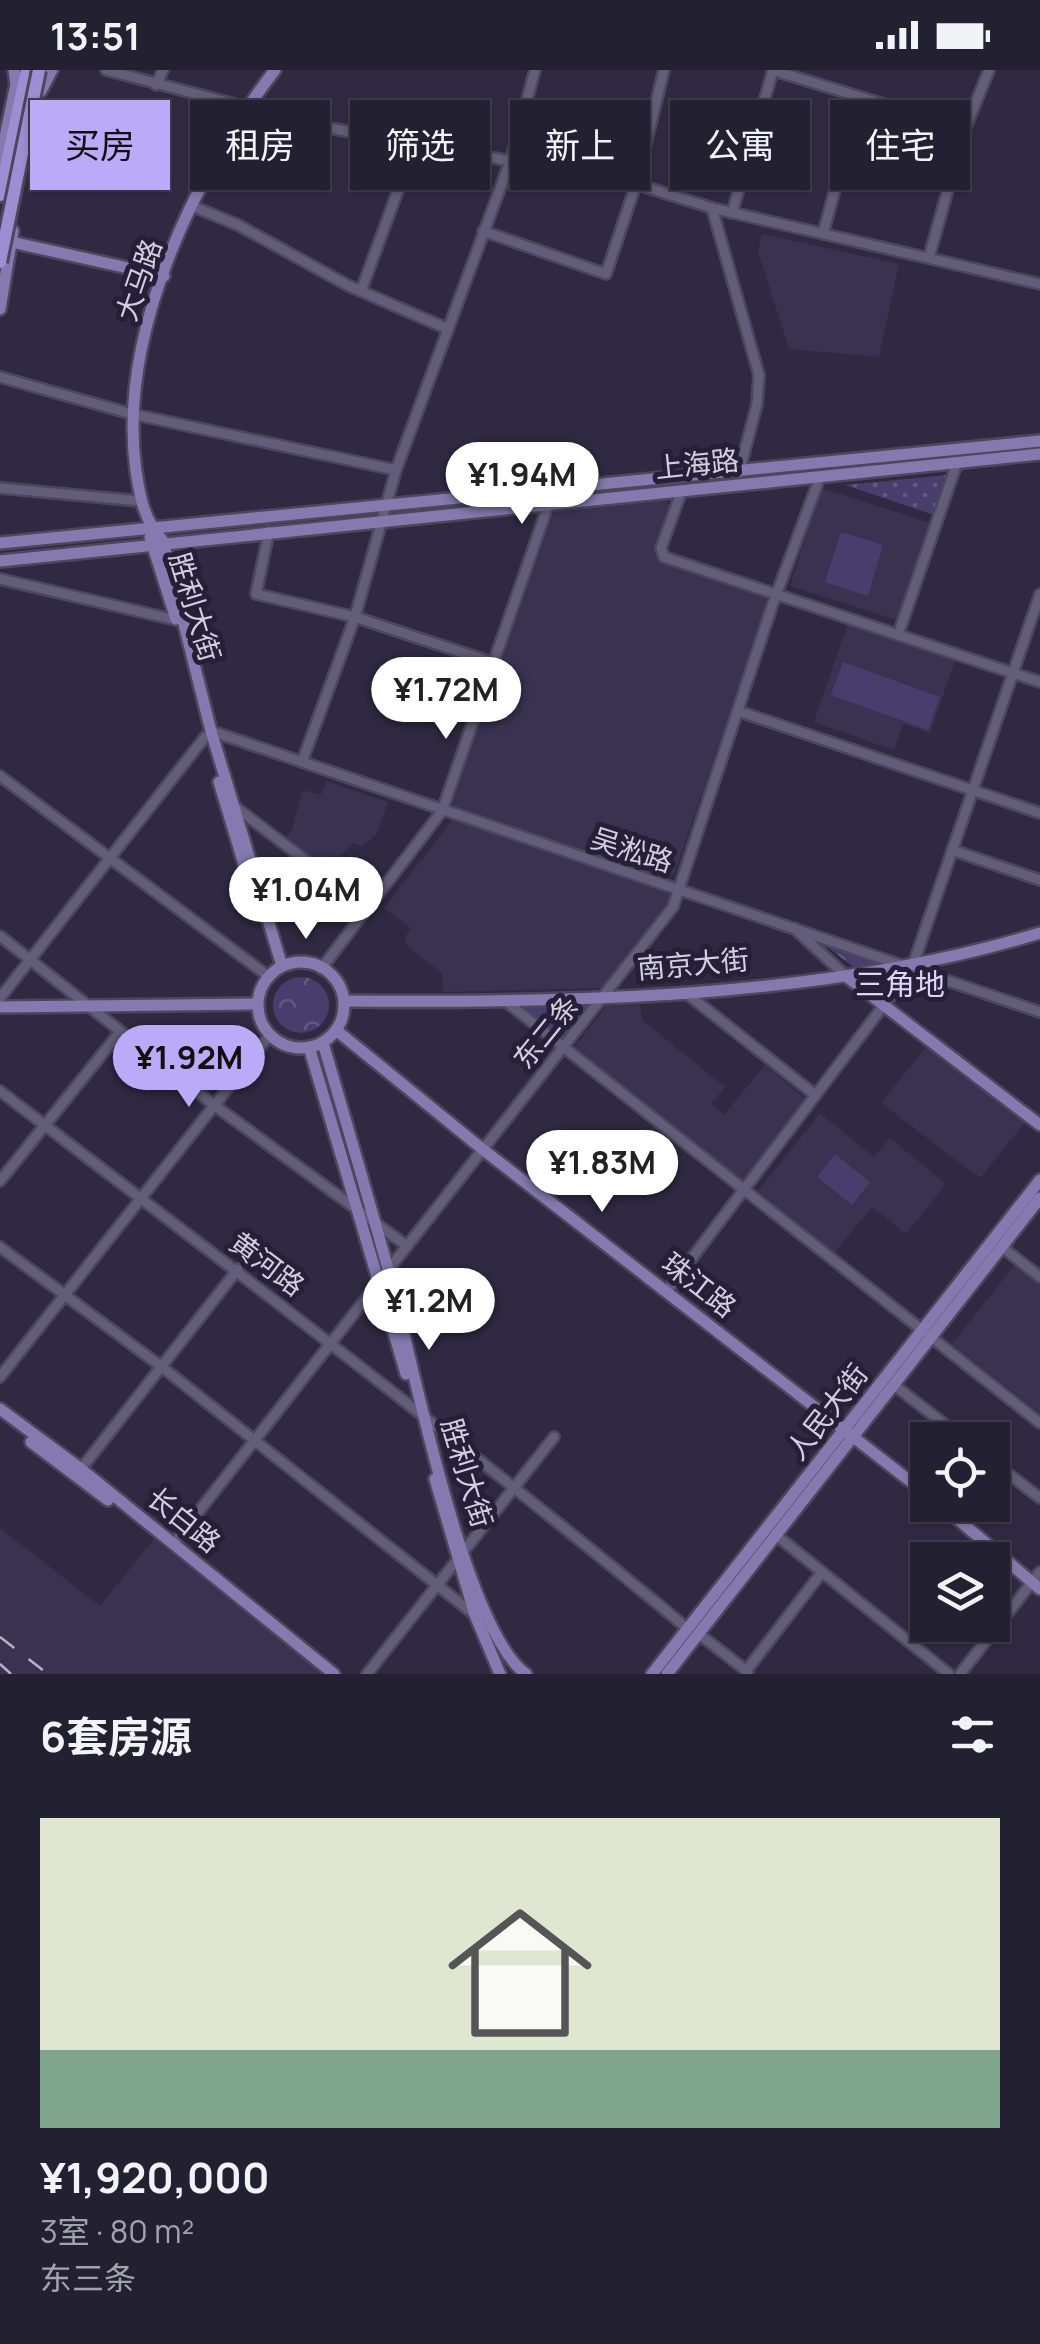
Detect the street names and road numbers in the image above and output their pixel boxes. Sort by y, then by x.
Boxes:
street label: 大马路 [106,234,170,326]
street label: 上海路 [653,440,741,486]
street label: 胜利大街 [161,548,231,666]
street label: 吴淞路 [586,818,678,880]
street label: 南京大街 [635,939,750,987]
street label: 东二条 [504,987,586,1076]
street label: 黄河路 [223,1223,313,1304]
street label: 珠江路 [655,1243,744,1325]
street label: 人民大街 [777,1356,876,1467]
street label: 胜利大街 [433,1414,503,1532]
street label: 长白路 [140,1478,229,1560]

